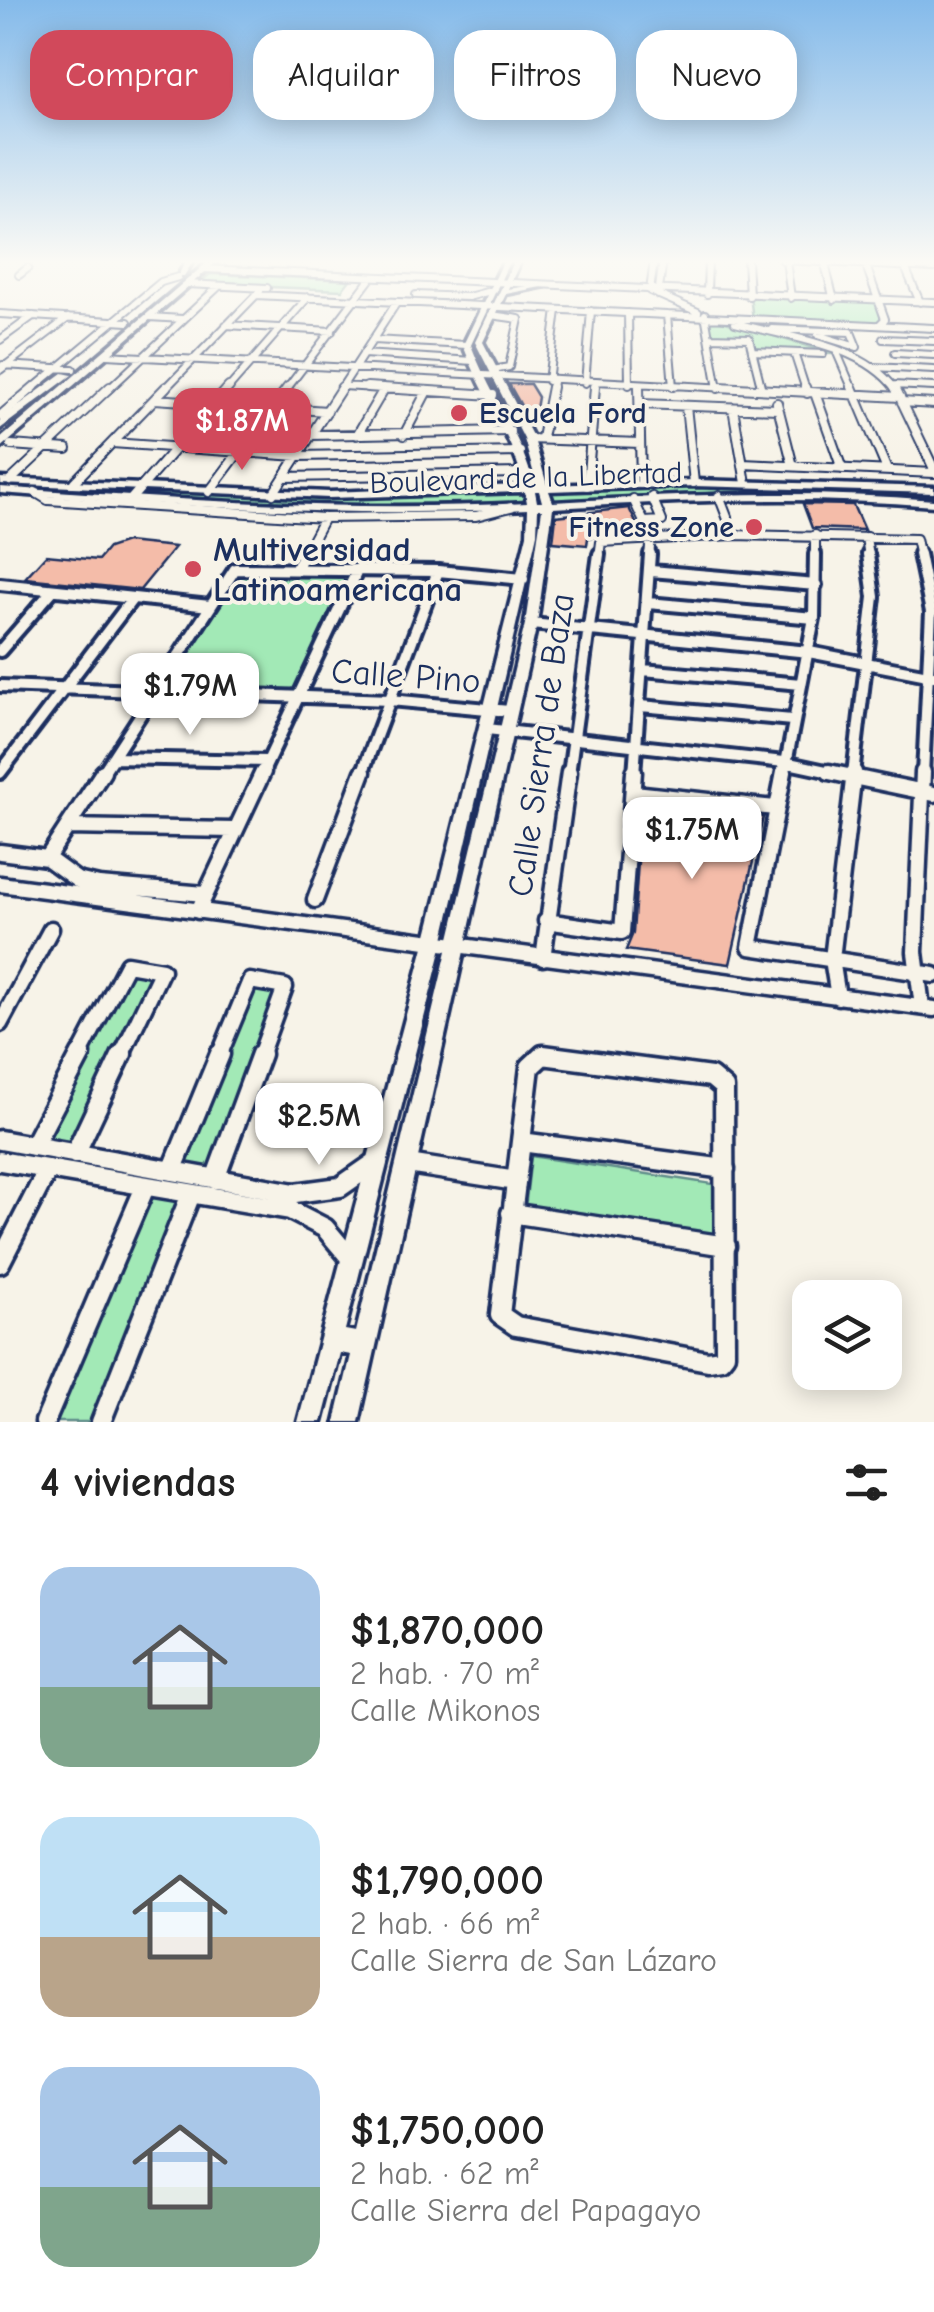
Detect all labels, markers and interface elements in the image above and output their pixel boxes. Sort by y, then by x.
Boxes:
chip: Comprar [30,30,233,120]
chip: Alquilar [253,30,434,120]
chip: Filtros [454,30,616,120]
chip: Nuevo [636,30,797,120]
pin: $1.87M [161,388,323,473]
place label: Escuela Ford [479,396,647,431]
text: $1.87M [195,402,289,439]
marker: Escuela Ford [448,402,470,424]
street label: Boulevard de la Libertad [369,455,683,501]
place label: Fitness Zone [568,510,734,545]
marker: Fitness Zone [743,516,765,538]
place label: Multiversidad Latinoamericana [213,529,462,610]
marker: Multiversidad Latinoamericana [182,558,204,580]
street label: Calle Sierra de Baza [499,591,583,899]
street label: Calle Pino [330,650,482,702]
pin: $1.79M [109,653,271,738]
text: $1.79M [143,667,237,704]
pin: $1.75M [611,797,773,882]
text: $1.75M [645,811,739,848]
pin: $2.5M [249,1083,389,1168]
text: $2.5M [277,1097,361,1134]
map controls [792,1280,902,1390]
button: layers [792,1280,902,1390]
icon: filters [839,1455,894,1510]
text: 4 viviendas [40,1458,235,1507]
text: $1,870,000 [350,1606,544,1655]
icon: home [120,1607,240,1727]
text: 2 hab. · 70 m² [350,1655,539,1692]
text: Calle Mikonos [350,1692,540,1729]
text: $1,790,000 [350,1856,544,1905]
icon: home [120,1857,240,1977]
text: 2 hab. · 66 m² [350,1905,539,1942]
text: Calle Sierra de San Lázaro [350,1942,717,1979]
text: $1,750,000 [350,2106,545,2155]
icon: home [120,2107,240,2227]
text: 2 hab. · 62 m² [350,2155,539,2192]
text: Calle Sierra del Papagayo [350,2192,701,2229]

